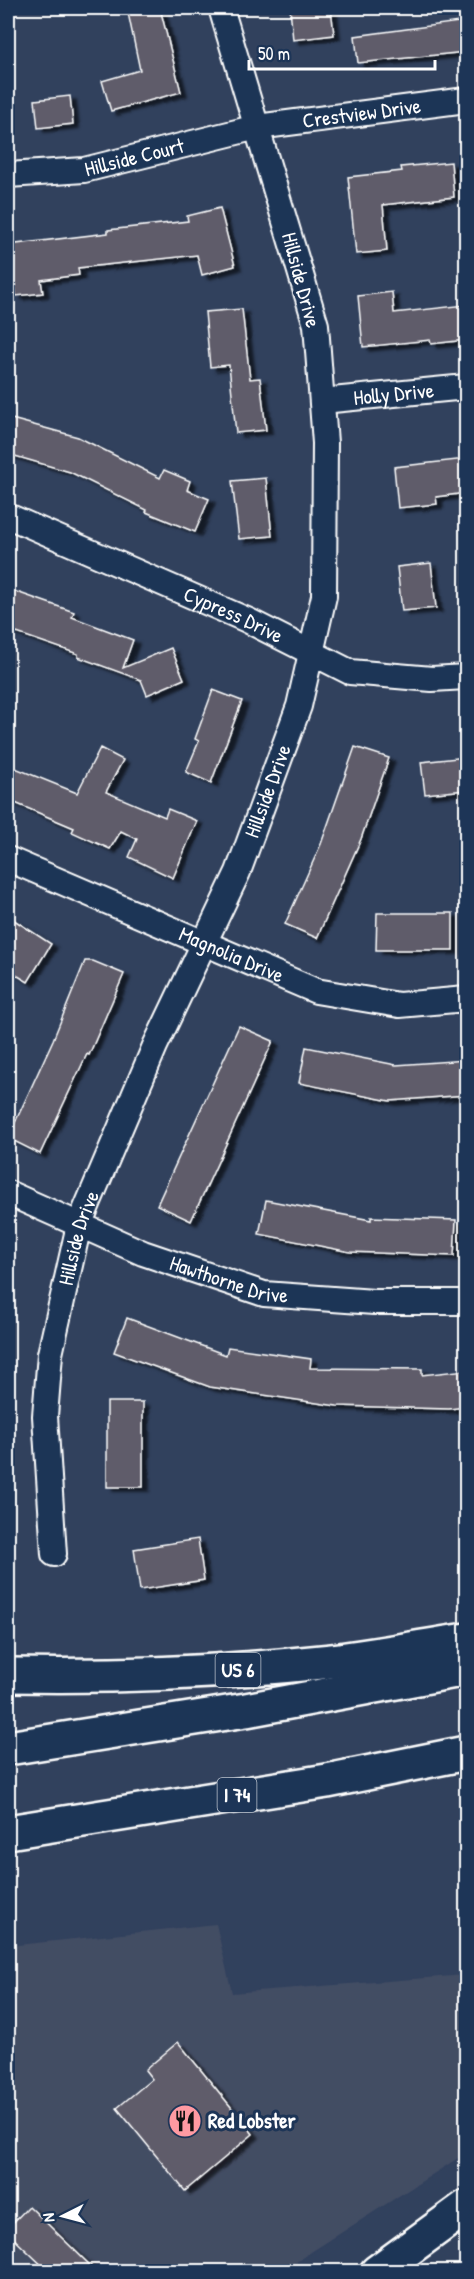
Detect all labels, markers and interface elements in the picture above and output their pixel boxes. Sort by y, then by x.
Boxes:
scale bar [249,33,435,71]
text: 50 m [258,41,290,66]
street label: Crestview Drive [301,91,422,135]
street label: Hillside Court [81,131,188,183]
street label: Hillside Drive [275,229,328,331]
street label: Holly Drive [352,375,435,412]
street label: Cypress Drive [179,579,288,650]
street label: Hillside Drive [237,740,298,842]
street label: Magnolia Drive [175,919,288,989]
street label: Hillside Drive [51,1186,106,1288]
street label: Hawthorne Drive [166,1248,289,1310]
road number: US 6 [216,1653,260,1687]
road number: I 74 [218,1778,256,1812]
restaurant icon: Red Lobster [167,2103,203,2139]
place label: Red Lobster [208,2106,297,2135]
north arrow [33,2186,93,2246]
text: N [37,2212,59,2223]

